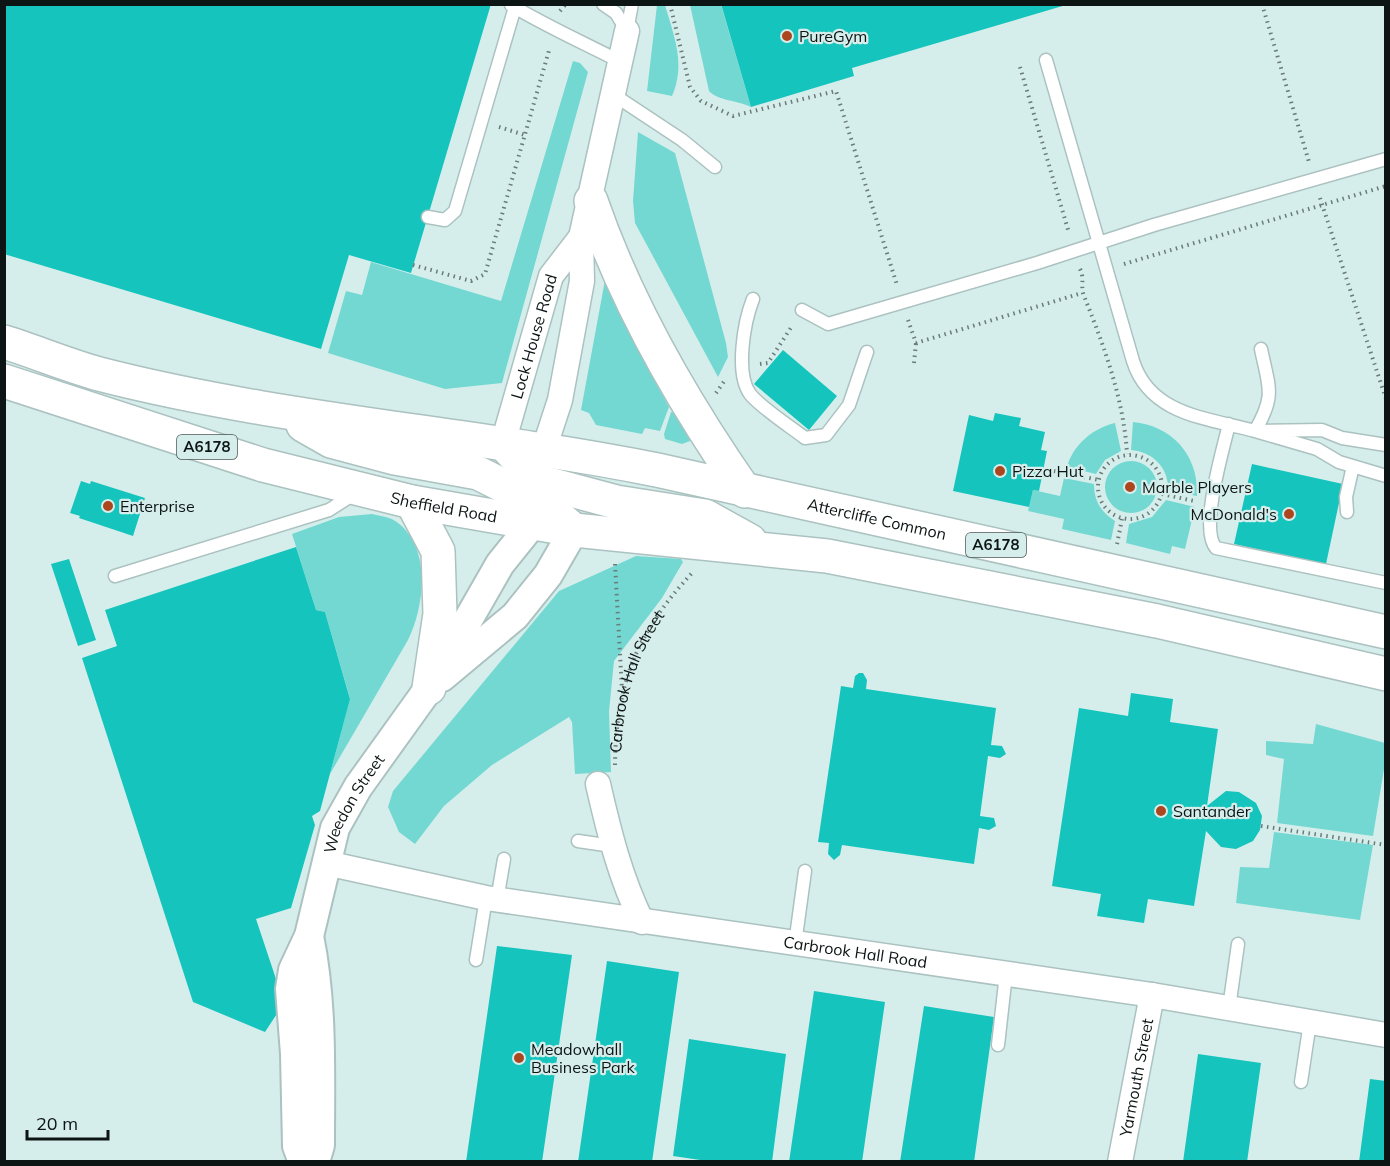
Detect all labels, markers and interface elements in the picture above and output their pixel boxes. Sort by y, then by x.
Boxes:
place label: PureGym [799,26,867,46]
marker: PureGym [780,29,794,43]
street label: Lock House Road [506,272,561,401]
road number: A6178 [177,435,237,459]
place label: Pizza Hut [1012,461,1084,481]
marker: Pizza Hut [993,464,1007,478]
place label: Marble Players [1142,477,1252,497]
marker: Marble Players [1123,480,1137,494]
street label: Sheffield Road [388,487,499,527]
street label: Attercliffe Common [806,494,948,544]
place label: Enterprise [120,496,195,516]
marker: Enterprise [101,499,115,513]
place label: McDonald's [1190,504,1277,524]
marker: McDonald's [1282,507,1296,521]
road number: A6178 [966,533,1026,557]
street label: Carbrook Hall Street [605,606,668,753]
street label: Weedon Street [319,750,389,855]
place label: Santander [1173,801,1251,821]
marker: Santander [1154,804,1168,818]
street label: Carbrook Hall Road [782,931,929,972]
street label: Yarmouth Street [1115,1016,1157,1139]
place label: Meadowhall Business Park [531,1039,635,1077]
marker: Meadowhall Business Park [512,1051,526,1065]
scale bar [27,1103,108,1141]
text: 20 m [36,1112,78,1135]

